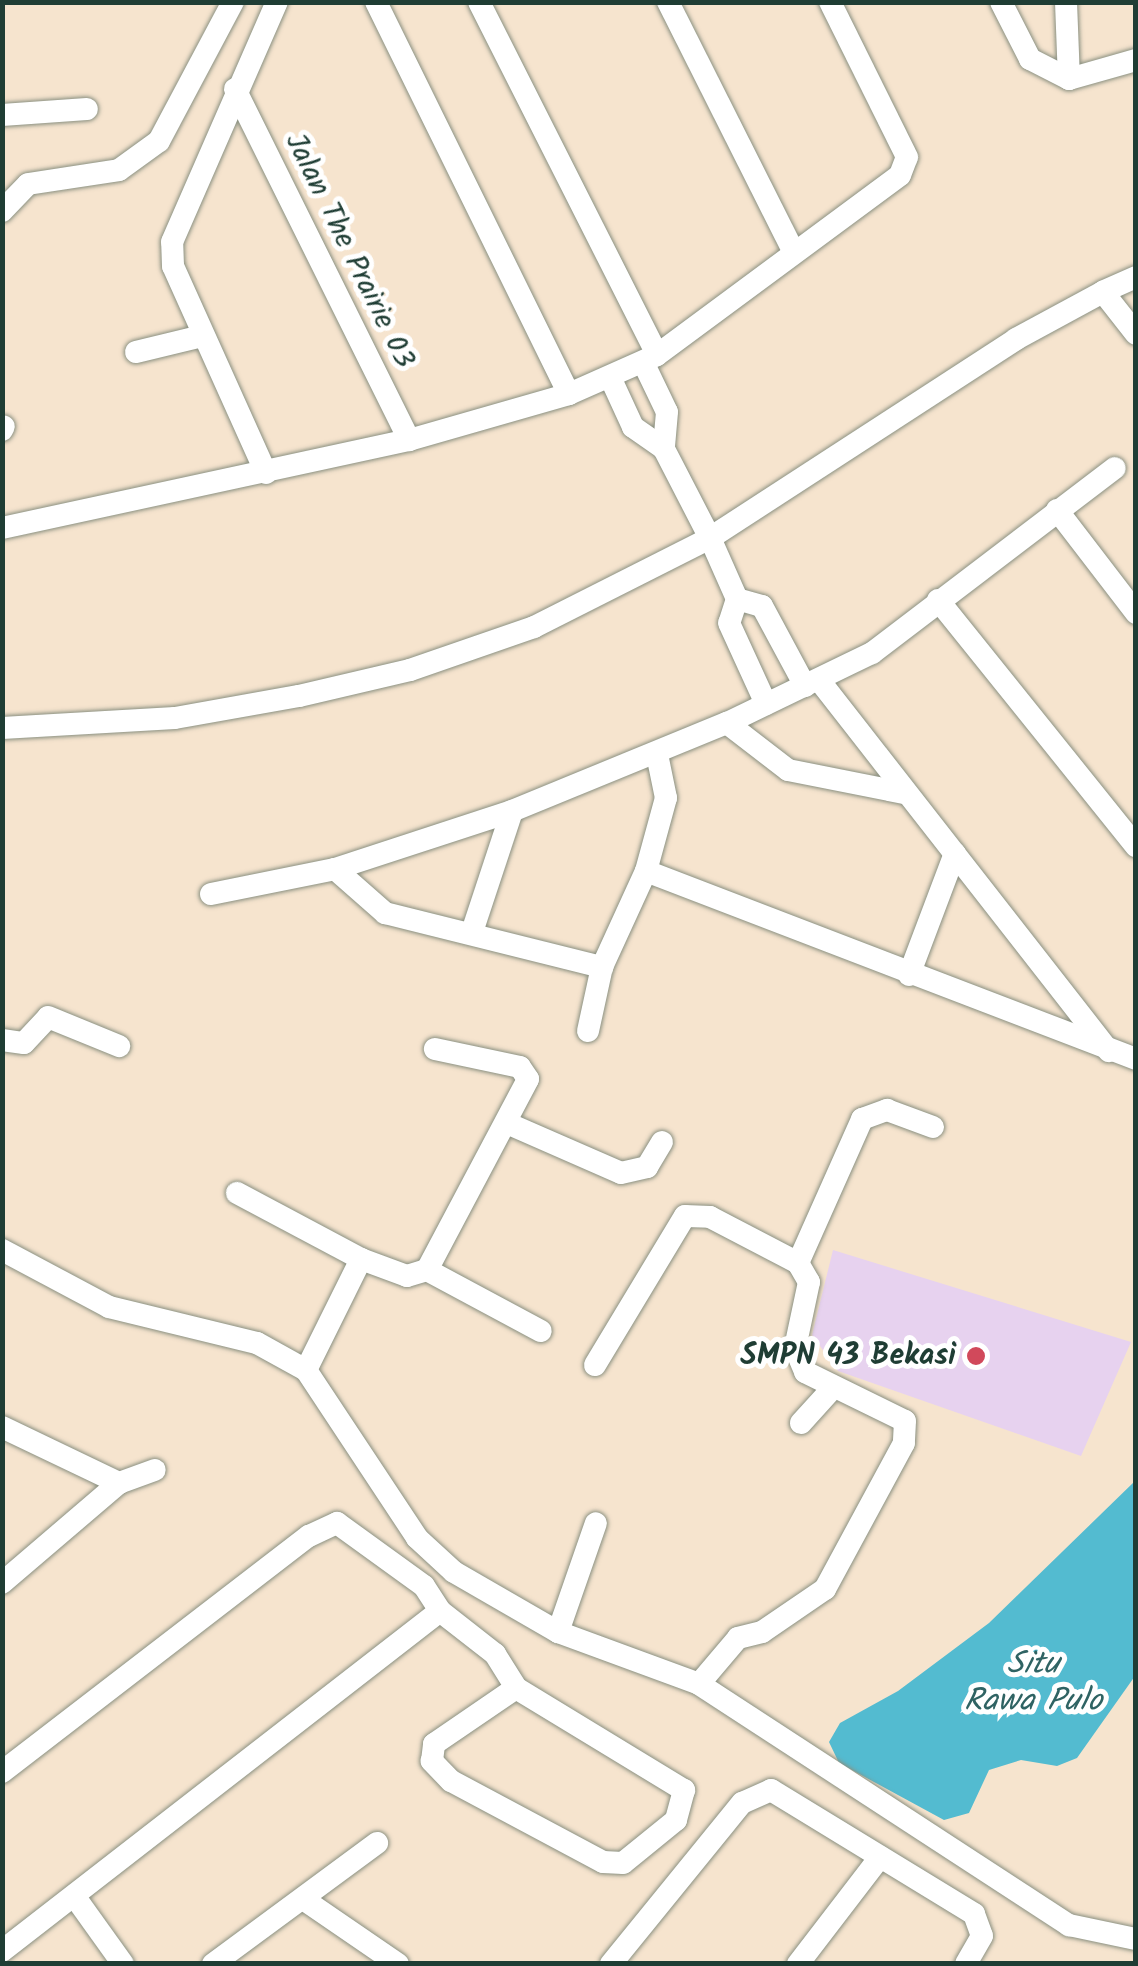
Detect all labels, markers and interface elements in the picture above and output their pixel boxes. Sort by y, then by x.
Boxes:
street label: Jalan The Prairie 03 [276,127,422,375]
place label: SMPN 43 Bekasi [740,1338,956,1374]
marker: SMPN 43 Bekasi [965,1345,987,1367]
water label: Situ Rawa Pulo [964,1647,1102,1722]

